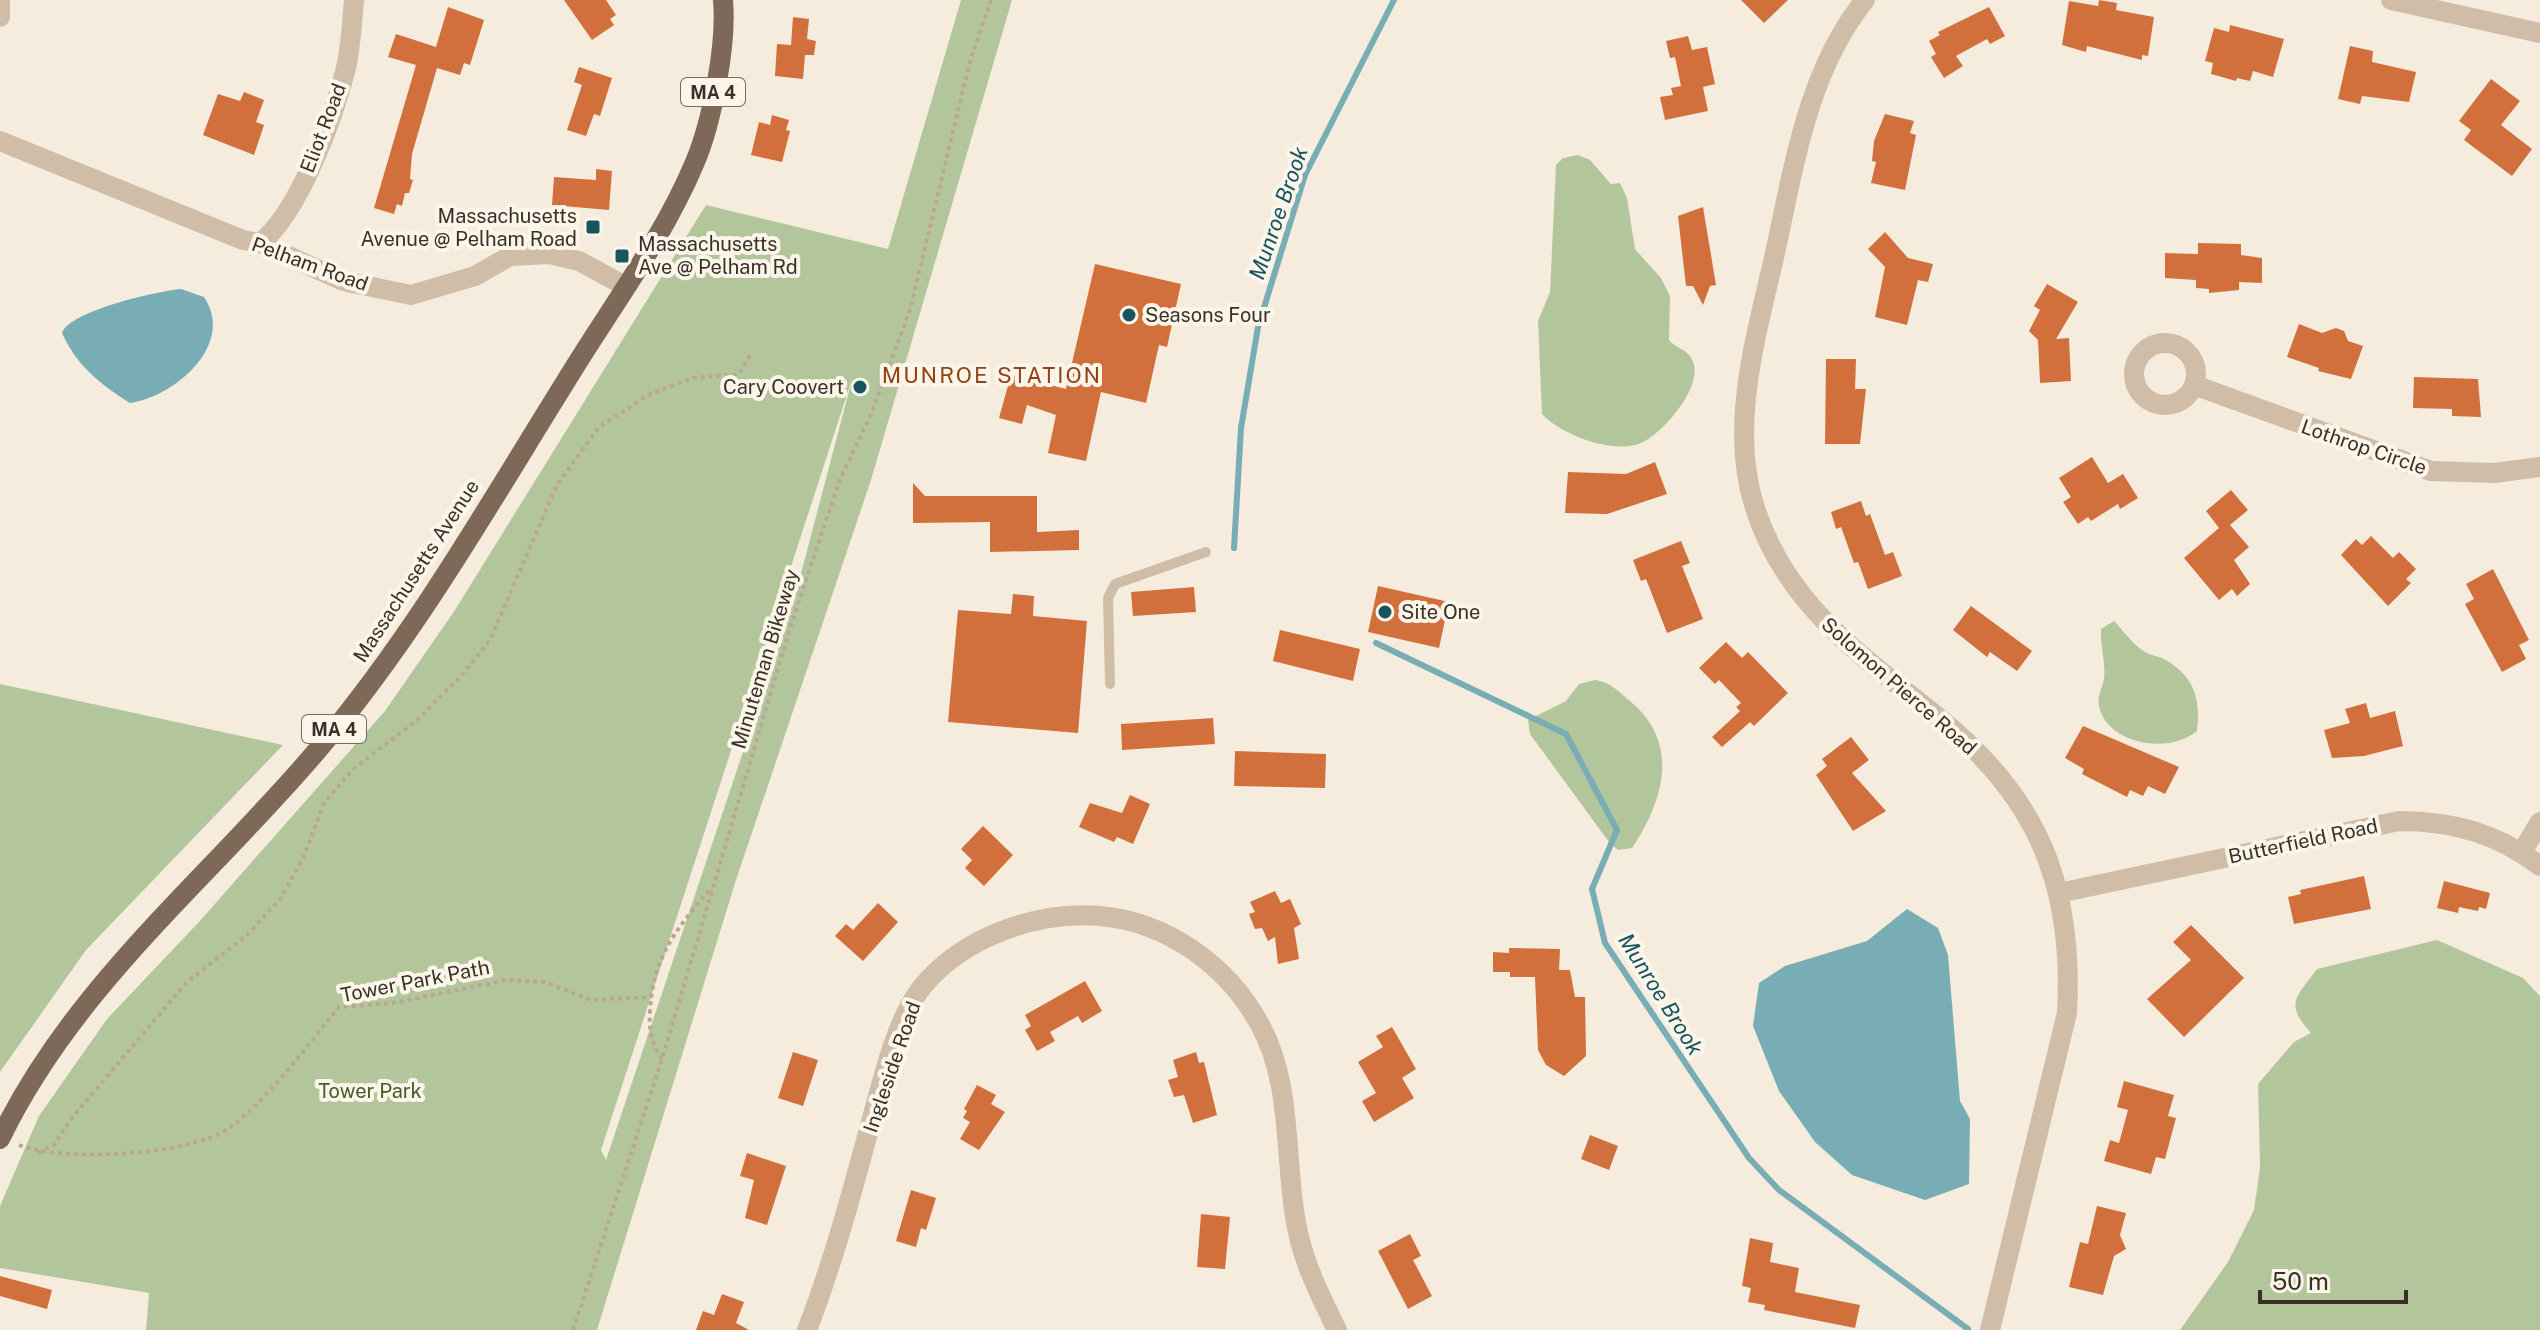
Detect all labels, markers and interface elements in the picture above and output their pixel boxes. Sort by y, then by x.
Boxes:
road number: MA 4 [681,78,745,106]
street label: Eliot Road [295,80,351,176]
water label: Munroe Brook [1243,143,1313,283]
place label: Massachusetts Avenue @ Pelham Road [361,204,577,251]
marker: Massachusetts Avenue @ Pelham Road [584,218,602,236]
street label: Pelham Road [249,232,371,296]
place label: Massachusetts Ave @ Pelham Rd [638,232,798,279]
marker: Massachusetts Ave @ Pelham Rd [613,247,631,265]
place label: Seasons Four [1145,303,1271,327]
marker: Seasons Four [1120,306,1138,324]
district label: MUNROE STATION [882,362,1102,388]
place label: Cary Coovert [723,375,844,399]
marker: Cary Coovert [851,378,869,396]
street label: Lothrop Circle [2298,414,2430,480]
street label: Massachusetts Avenue [348,475,484,667]
street label: Minuteman Bikeway [726,566,804,752]
place label: Site One [1401,600,1480,624]
marker: Site One [1376,603,1394,621]
street label: Solomon Pierce Road [1817,612,1981,760]
road number: MA 4 [302,715,366,743]
street label: Butterfield Road [2226,813,2380,869]
water label: Munroe Brook [1613,928,1709,1060]
street label: Tower Park Path [339,955,491,1007]
street label: Ingleside Road [858,998,926,1136]
park label: Tower Park [318,1079,422,1103]
scale bar [2260,1254,2406,1304]
text: 50 m [2272,1267,2329,1295]

